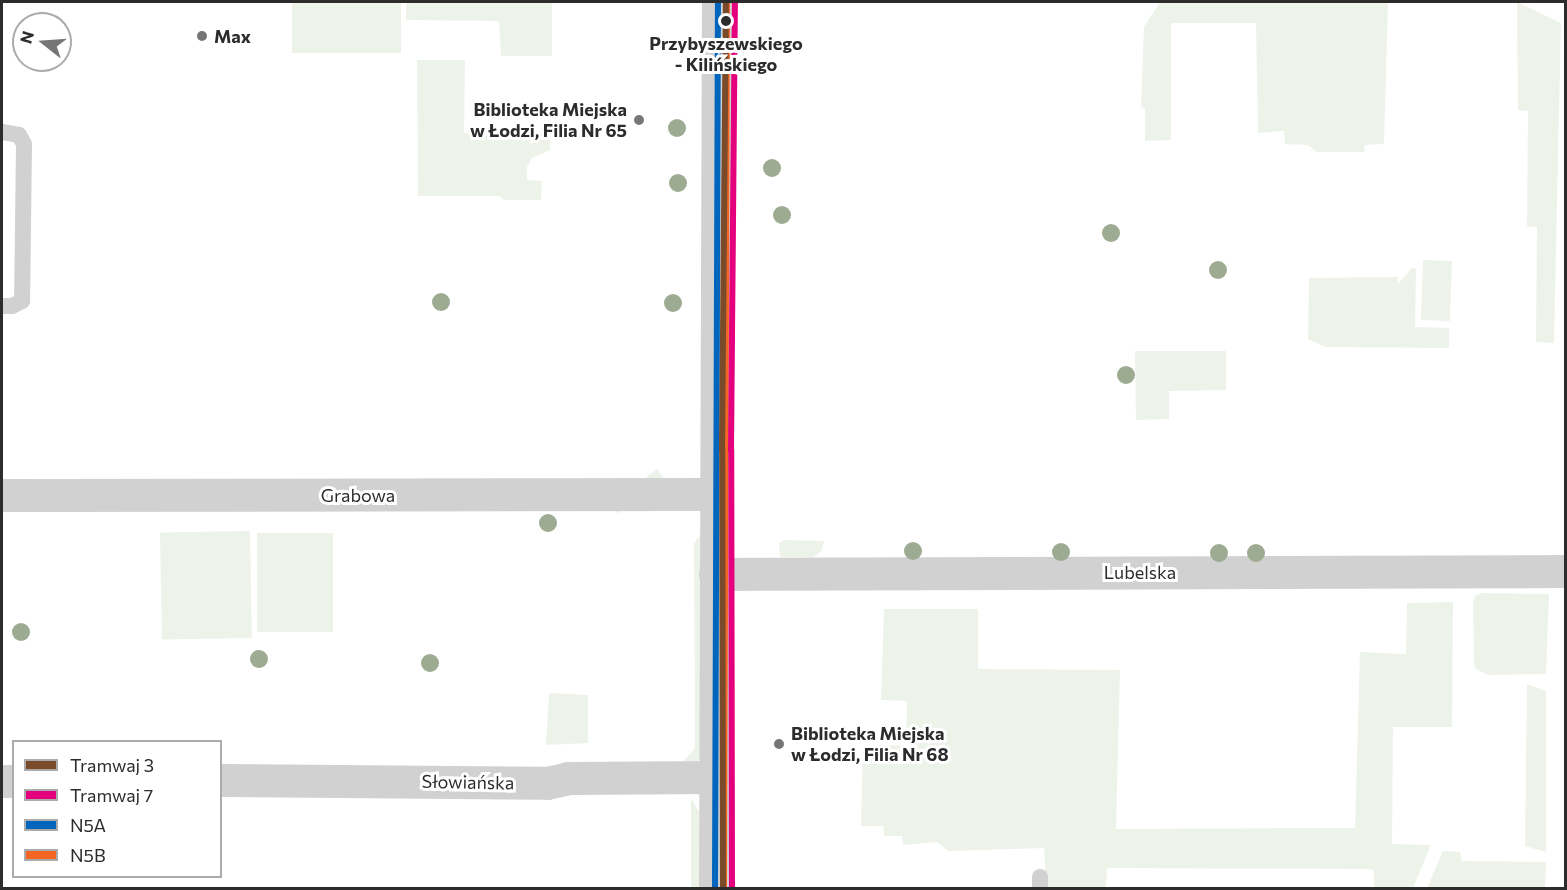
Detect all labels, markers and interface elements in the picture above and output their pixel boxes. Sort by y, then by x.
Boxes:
north arrow [12,12,72,72]
marker: Przybyszewskiego - Kilińskiego [717,12,735,30]
place label: Max [214,25,251,47]
text: N [15,29,37,46]
marker: Max [195,29,209,43]
place label: Przybyszewskiego - Kilińskiego [649,33,803,76]
place label: Biblioteka Miejska w Łodzi, Filia Nr 65 [470,99,627,142]
marker: Biblioteka Miejska w Łodzi, Filia Nr 65 [632,113,646,127]
street label: Grabowa [321,484,395,506]
street label: Lubelska [1104,561,1176,583]
place label: Biblioteka Miejska w Łodzi, Filia Nr 68 [791,723,949,766]
marker: Biblioteka Miejska w Łodzi, Filia Nr 68 [772,737,786,751]
legend [12,740,222,878]
text: Tramwaj 3 [70,754,154,776]
street label: Słowiańska [422,770,514,794]
text: Tramwaj 7 [70,784,153,806]
text: N5A [70,814,106,836]
text: N5B [70,844,106,866]

